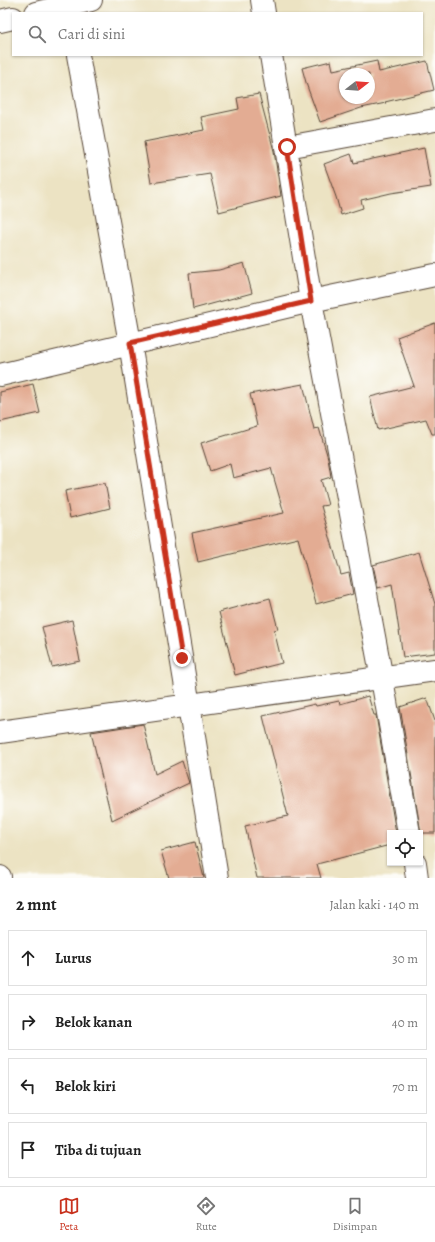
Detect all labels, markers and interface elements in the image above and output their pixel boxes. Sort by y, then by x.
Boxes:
search box [12,12,423,56]
icon: search [26,23,48,45]
text: Cari di sini [58,24,125,44]
north arrow [339,68,375,104]
route start [278,138,296,156]
route end [173,649,191,667]
map controls [387,830,423,866]
button: locate [387,830,423,866]
text: 2 mnt [16,893,57,916]
text: Jalan kaki · 140 m [329,896,419,913]
icon: ahead [17,947,39,969]
text: Lurus [55,948,92,968]
text: 30 m [392,950,418,967]
icon: right [17,1011,39,1033]
text: Belok kanan [55,1012,132,1032]
text: 40 m [392,1014,418,1031]
icon: left [17,1075,39,1097]
text: Belok kiri [55,1076,116,1096]
text: 70 m [392,1078,418,1095]
icon: arrive [17,1139,39,1161]
text: Tiba di tujuan [55,1140,141,1160]
tab: Peta [58,1195,80,1234]
tab: Rute [195,1195,217,1234]
tab: Disimpan [333,1195,377,1234]

